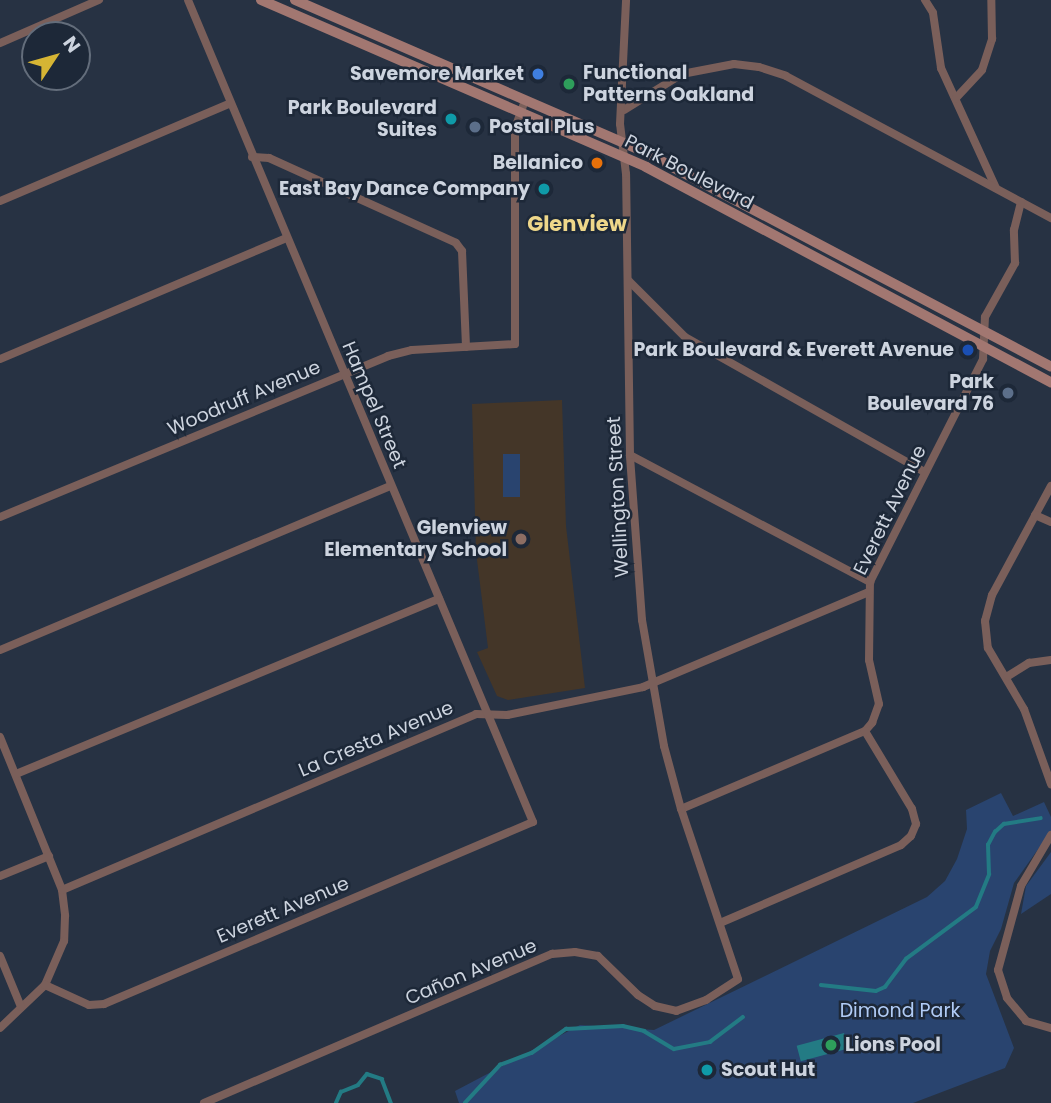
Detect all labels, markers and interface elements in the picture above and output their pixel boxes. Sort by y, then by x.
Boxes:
north arrow [21,21,91,91]
text: N [57,31,87,58]
place label: Functional Patterns Oakland [583,62,754,106]
place label: Savemore Market [350,63,524,85]
marker: Savemore Market [530,66,546,82]
marker: Functional Patterns Oakland [561,76,577,92]
place label: Park Boulevard Suites [288,97,437,141]
marker: Park Boulevard Suites [443,111,459,127]
place label: Postal Plus [489,116,595,138]
marker: Postal Plus [467,119,483,135]
street label: Park Boulevard [621,130,757,214]
place label: Bellanico [493,152,583,174]
marker: Bellanico [589,155,605,171]
place label: East Bay Dance Company [279,178,530,200]
marker: East Bay Dance Company [536,181,552,197]
district label: Glenview [527,211,627,237]
street label: Hampel Street [337,338,411,472]
place label: Park Boulevard & Everett Avenue [633,339,954,361]
marker: Park Boulevard & Everett Avenue [960,342,976,358]
street label: Woodruff Avenue [164,355,324,441]
place label: Park Boulevard 76 [867,371,994,415]
marker: Park Boulevard 76 [1000,385,1016,401]
street label: Wellington Street [602,416,634,578]
street label: Everett Avenue [849,442,931,578]
place label: Glenview Elementary School [324,517,507,561]
marker: Glenview Elementary School [513,531,529,547]
street label: La Cresta Avenue [295,696,457,782]
street label: Everett Avenue [214,872,352,948]
street label: Cañon Avenue [402,934,540,1010]
park label: Dimond Park [840,1000,960,1022]
place label: Lions Pool [845,1034,941,1056]
marker: Lions Pool [823,1037,839,1053]
place label: Scout Hut [721,1059,815,1081]
marker: Scout Hut [699,1062,715,1078]

